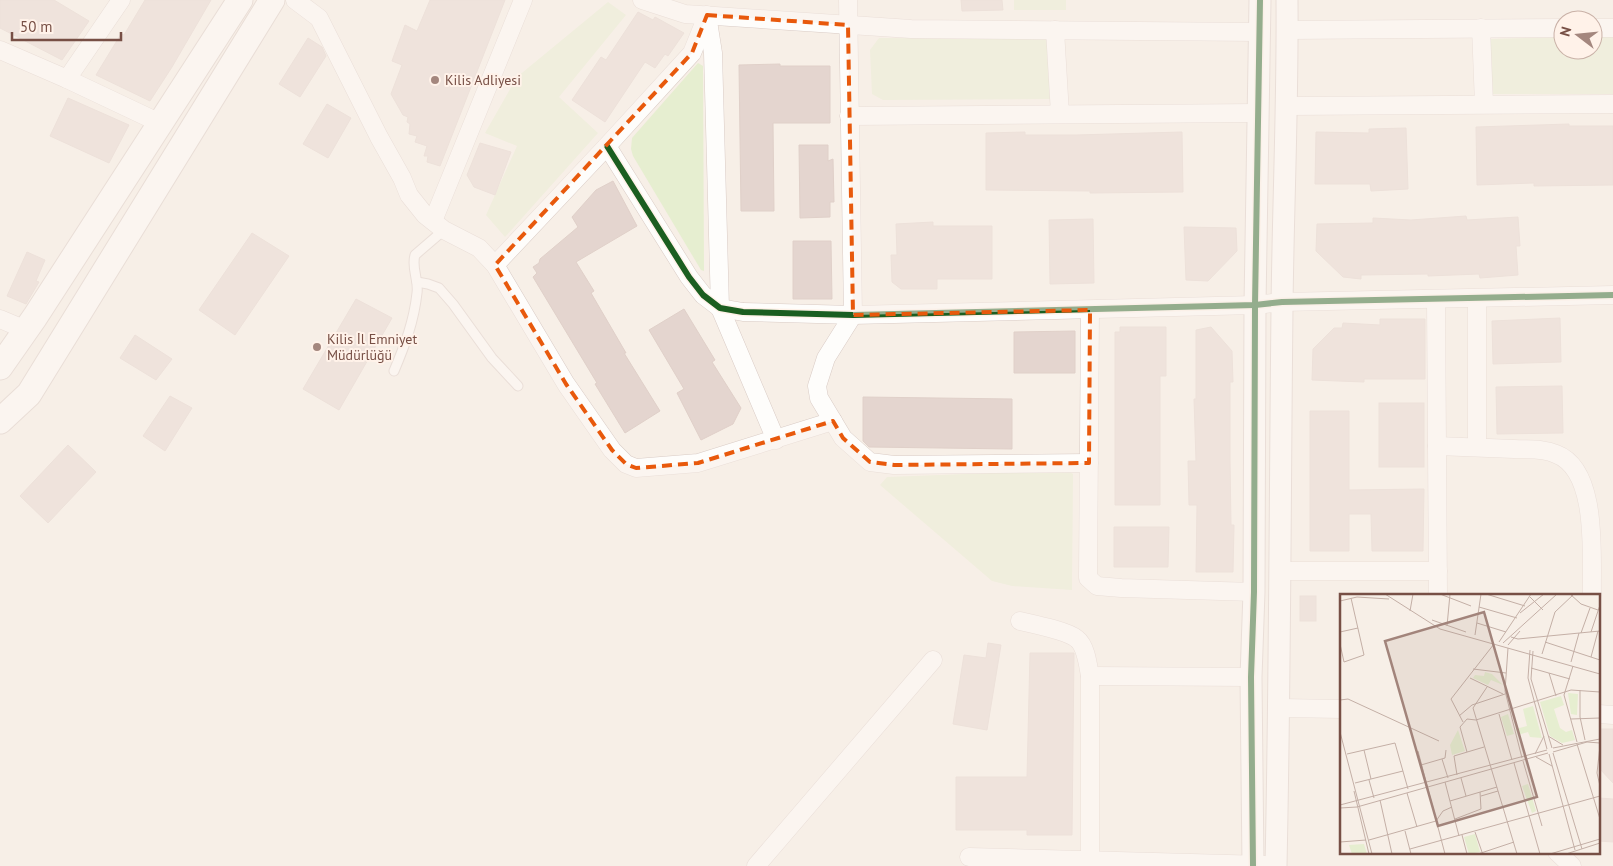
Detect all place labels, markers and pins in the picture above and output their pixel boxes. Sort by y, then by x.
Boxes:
place label: Kilis Adliyesi [445,71,521,89]
marker: Kilis Adliyesi [429,74,441,86]
place label: Kilis İl Emniyet Müdürlüğü [327,330,417,364]
marker: Kilis İl Emniyet Müdürlüğü [311,341,323,353]

